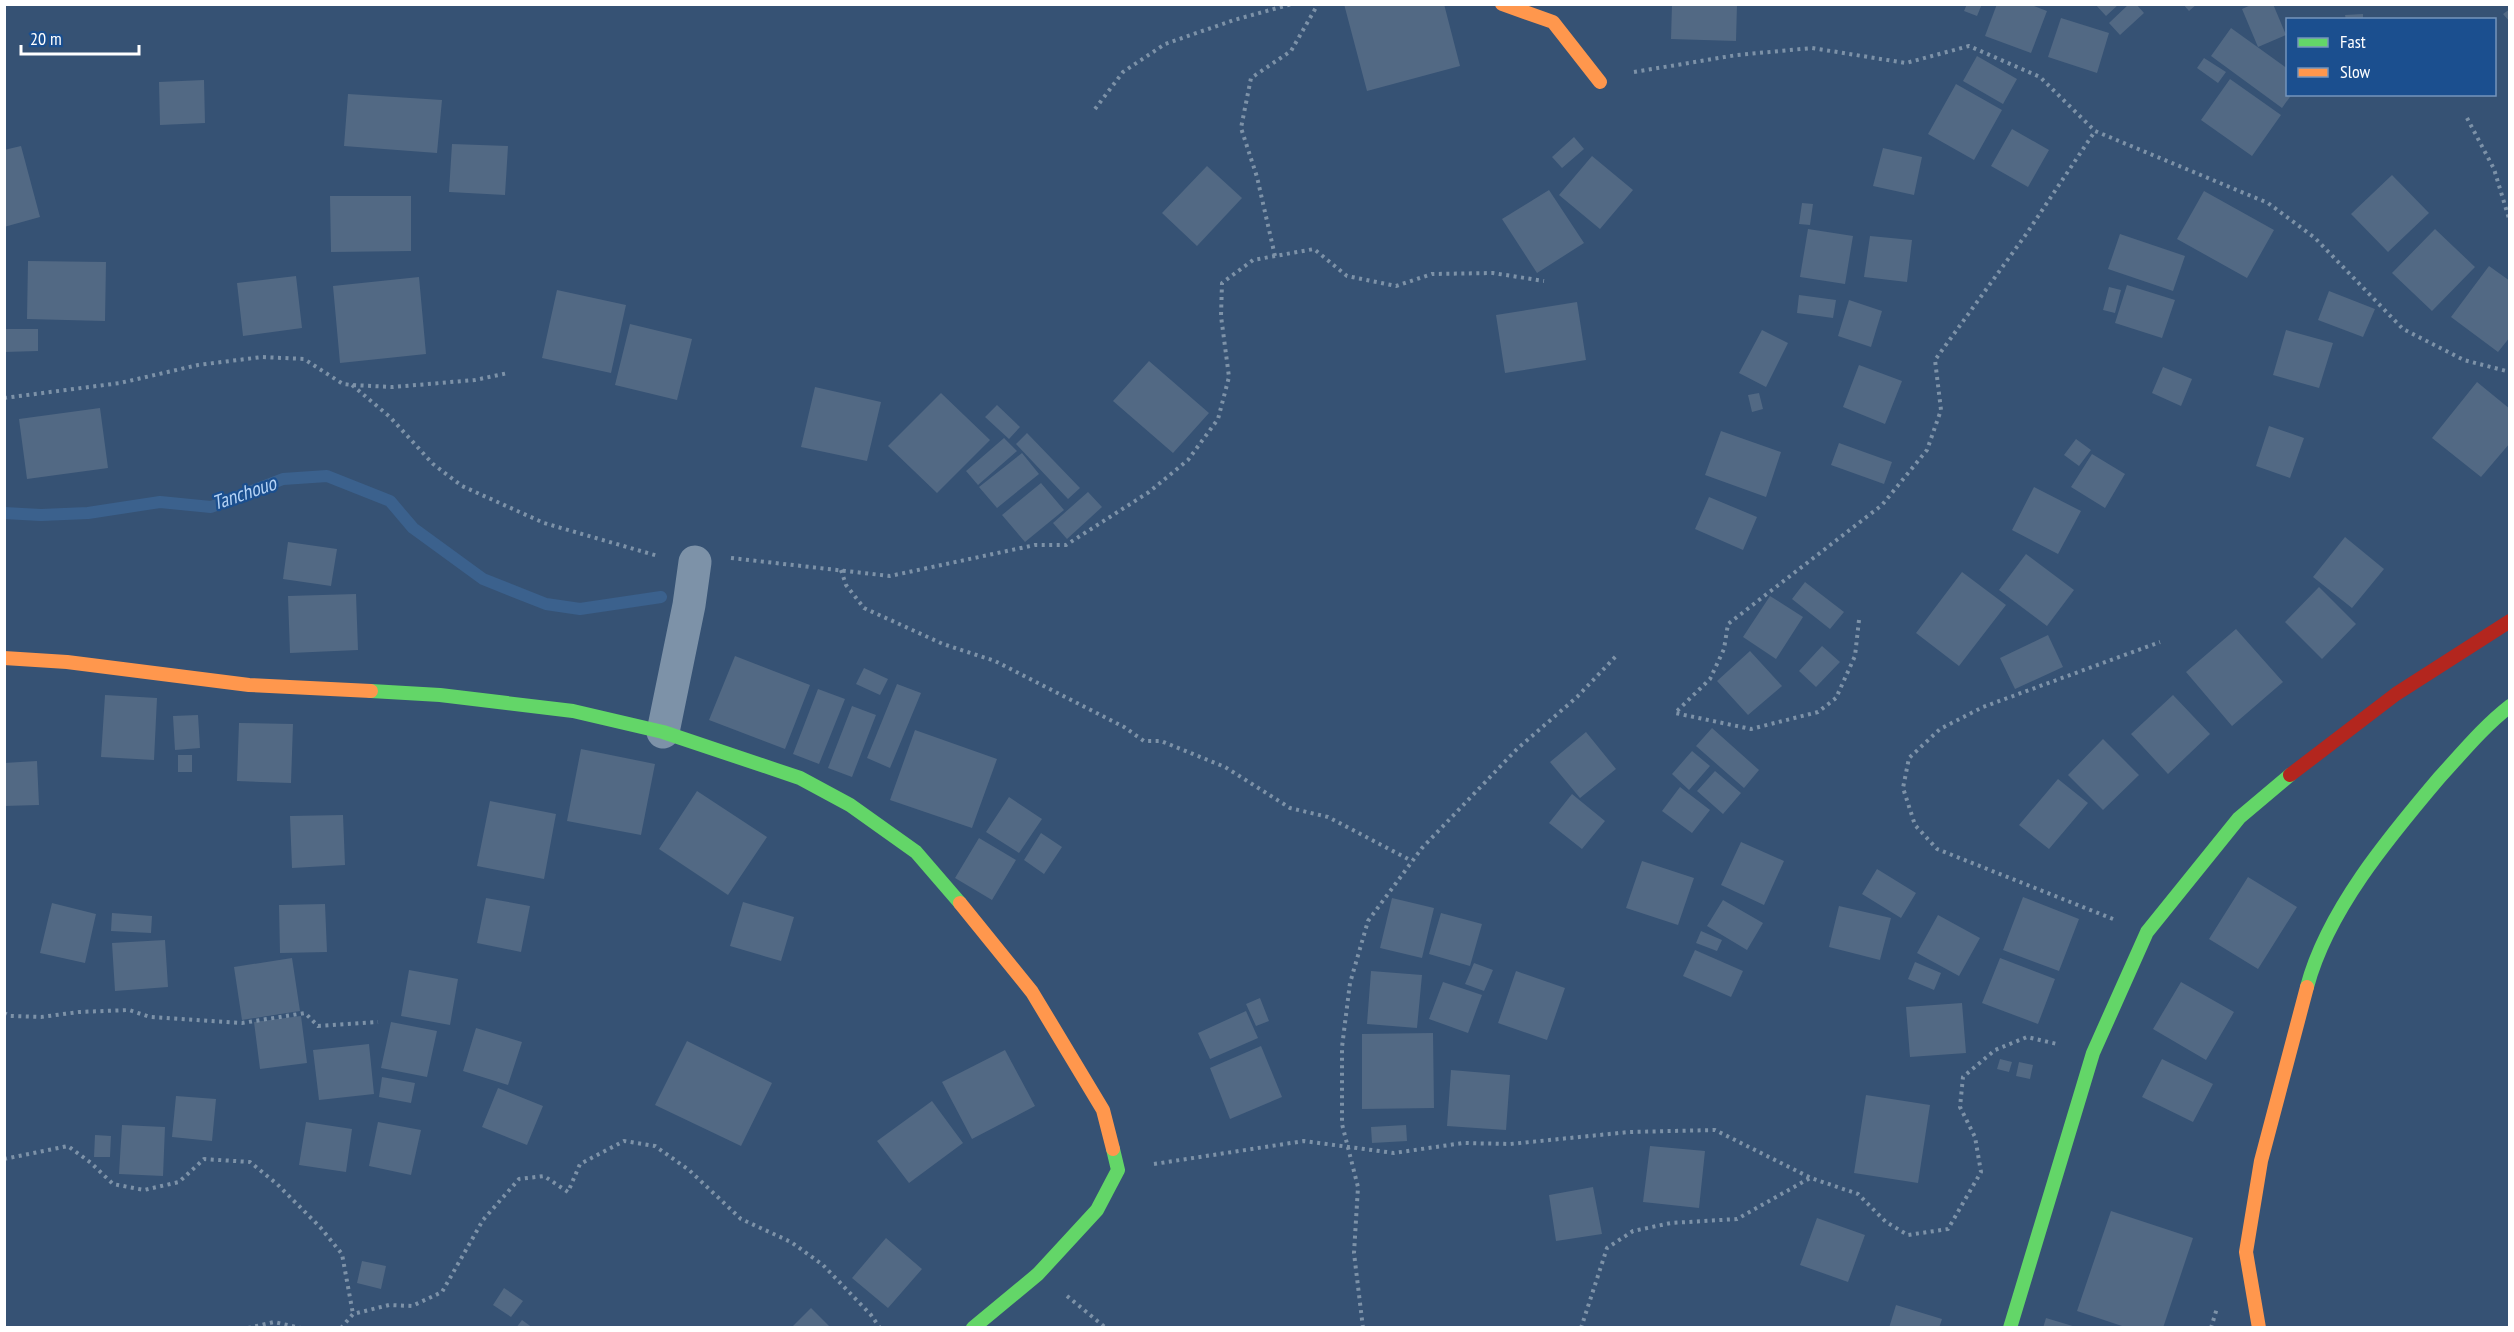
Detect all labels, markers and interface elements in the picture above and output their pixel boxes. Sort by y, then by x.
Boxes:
scale bar [21,18,140,56]
legend [2286,18,2496,96]
text: 20 m [30,27,62,50]
text: Fast [2340,30,2366,53]
text: Slow [2340,60,2371,83]
water label: Tanchouo [209,470,281,516]

